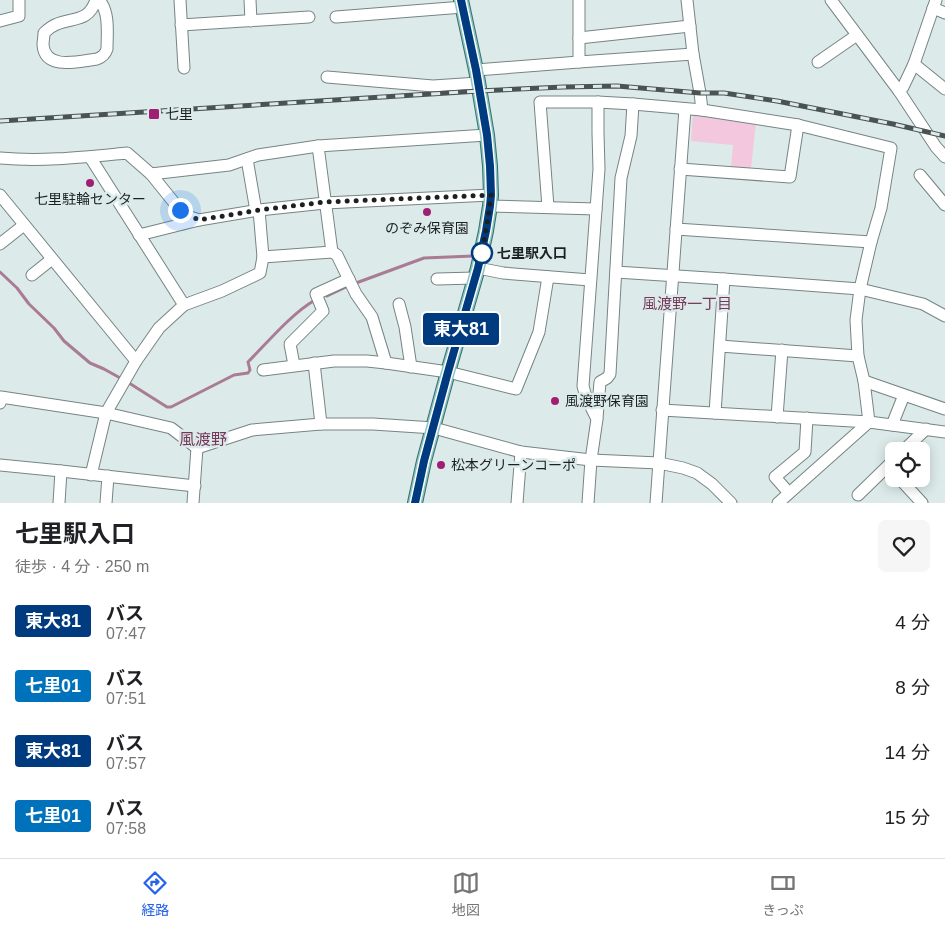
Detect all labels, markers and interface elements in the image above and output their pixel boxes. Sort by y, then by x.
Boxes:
place label: 七里 [165,106,193,122]
marker: 七里 [147,107,161,121]
marker: 七里駐輪センター [84,177,96,189]
place label: 七里駐輪センター [34,191,146,207]
your location [168,198,193,223]
marker: のぞみ保育園 [421,206,433,218]
place label: のぞみ保育園 [385,220,469,236]
marker: 七里駅入口 [471,242,493,264]
place label: 七里駅入口 [497,245,567,261]
district label: 風渡野一丁目 [642,295,732,312]
line badge: 東大81 [426,313,496,345]
text: 東大81 [433,319,489,339]
place label: 風渡野保育園 [565,393,649,409]
marker: 風渡野保育園 [549,395,561,407]
district label: 風渡野 [179,431,227,448]
map controls [885,442,930,487]
button: locate [885,442,930,487]
place label: 松本グリーンコーポ [451,457,576,473]
marker: 松本グリーンコーポ [435,459,447,471]
text: 七里駅入口 [15,520,135,547]
button: heart [878,520,930,572]
text: 徒歩 · 4 分 · 250 m [15,558,149,575]
text: バス [106,603,144,624]
text: 東大81 [25,611,81,631]
text: 4 分 [895,612,930,633]
text: 07:47 [106,625,146,642]
text: バス [106,668,144,689]
text: 七里01 [25,676,81,696]
text: 8 分 [895,677,930,698]
text: 07:51 [106,690,146,707]
text: バス [106,733,144,754]
text: 東大81 [25,741,81,761]
text: 14 分 [885,742,930,763]
text: 07:57 [106,755,146,772]
text: バス [106,798,144,819]
text: 七里01 [25,806,81,826]
text: 15 分 [885,807,930,828]
text: 07:58 [106,820,146,837]
tab: 経路 [141,869,169,919]
tab: 地図 [452,869,480,919]
tab: きっぷ [762,869,804,919]

